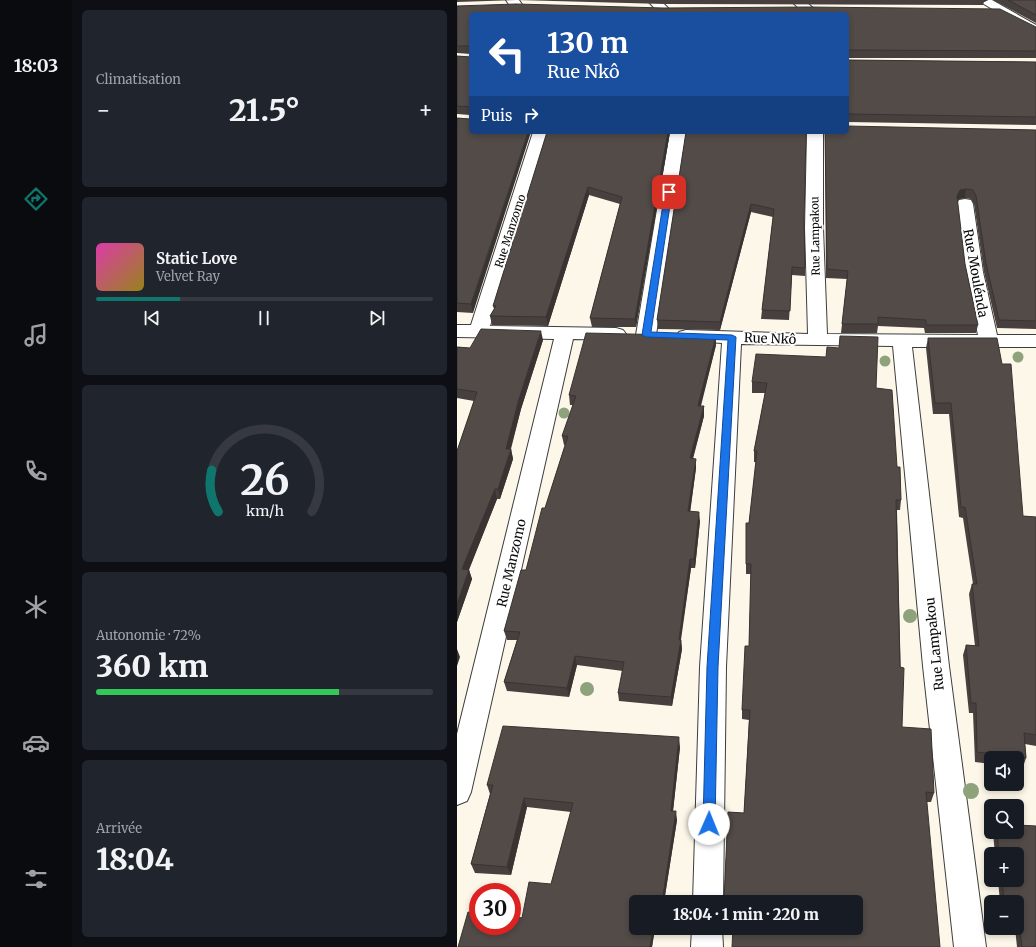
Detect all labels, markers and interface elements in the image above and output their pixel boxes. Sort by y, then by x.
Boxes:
text: 130 m [547,25,629,61]
icon: left [481,28,533,80]
text: 18:03 [14,54,58,77]
text: Rue Nkô [547,60,620,83]
text: Climatisation [96,71,181,88]
text: 21.5° [229,91,300,129]
text: − [96,96,111,124]
text: + [418,96,433,124]
icon: right [520,104,542,126]
text: Puis [481,106,512,125]
pin [652,175,686,209]
icon: arrive [658,181,680,203]
icon: directions [22,185,50,213]
street label: Rue Manzomo [492,192,529,270]
street label: Rue Lampakou [807,196,823,276]
street label: Rue Moulénda [959,227,992,319]
text: Static Love [156,249,237,268]
text: Velvet Ray [156,268,220,285]
icon: previous [141,307,163,329]
icon: pause [253,307,275,329]
icon: next [366,307,388,329]
icon: music [22,321,50,349]
street label: Rue Nkô [743,329,797,348]
text: 26 [240,453,289,505]
icon: phone [22,457,50,485]
text: km/h [246,501,284,519]
street label: Rue Manzomo [493,517,530,609]
icon: climate [22,593,50,621]
street label: Rue Lampakou [921,596,948,691]
text: Autonomie · 72% [96,627,201,644]
text: 360 km [96,647,208,685]
icon: car [22,729,50,757]
map controls [984,751,1024,935]
button: sound [984,751,1024,791]
button: search [984,799,1024,839]
position arrow [688,803,730,845]
text: Arrivée [96,820,142,837]
text: 18:04 [96,840,174,878]
button: + [984,847,1024,887]
icon: filters [22,865,50,893]
speed limit sign: 30 [469,883,521,935]
button: − [984,895,1024,935]
text: 18:04 · 1 min · 220 m [673,905,819,924]

